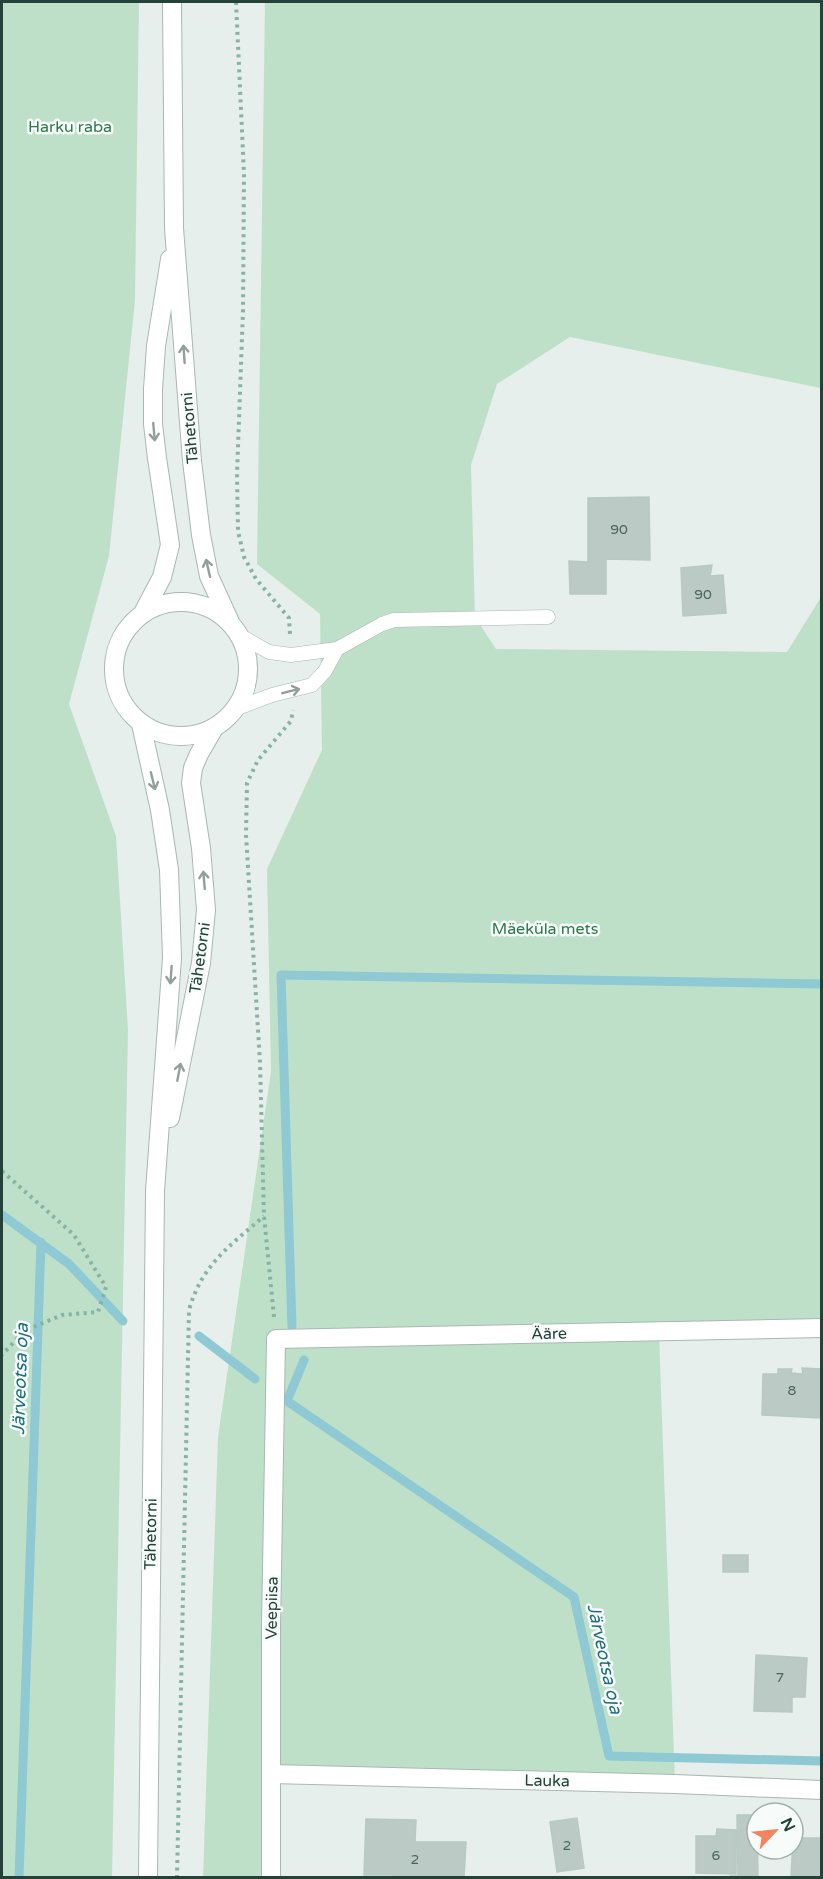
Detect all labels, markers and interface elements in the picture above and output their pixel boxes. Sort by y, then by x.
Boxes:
park label: Harku raba [28,117,112,137]
one-way arrow [178,344,189,364]
street label: Tähetorni [177,391,203,465]
one-way arrow [149,421,160,441]
house number: 90 [610,521,628,538]
one-way arrow [202,559,213,579]
house number: 90 [694,586,712,603]
one-way arrow [281,685,300,696]
one-way arrow [147,771,159,790]
one-way arrow [198,870,209,890]
park label: Mäeküla mets [492,919,598,939]
street label: Tähetorni [185,921,215,995]
one-way arrow [165,964,176,984]
one-way arrow [174,1063,185,1083]
water label: Järveotsa oja [7,1322,33,1435]
street label: Ääre [531,1324,567,1344]
house number: 8 [788,1382,797,1399]
street label: Tähetorni [140,1498,162,1570]
street label: Veepiisa [261,1576,283,1640]
water label: Järveotsa oja [583,1602,628,1717]
house number: 7 [776,1669,784,1686]
street label: Lauka [524,1771,570,1791]
north arrow [745,1801,805,1861]
text: N [776,1815,799,1835]
house number: 2 [563,1837,571,1854]
house number: 6 [712,1847,721,1864]
house number: 2 [411,1851,419,1868]

